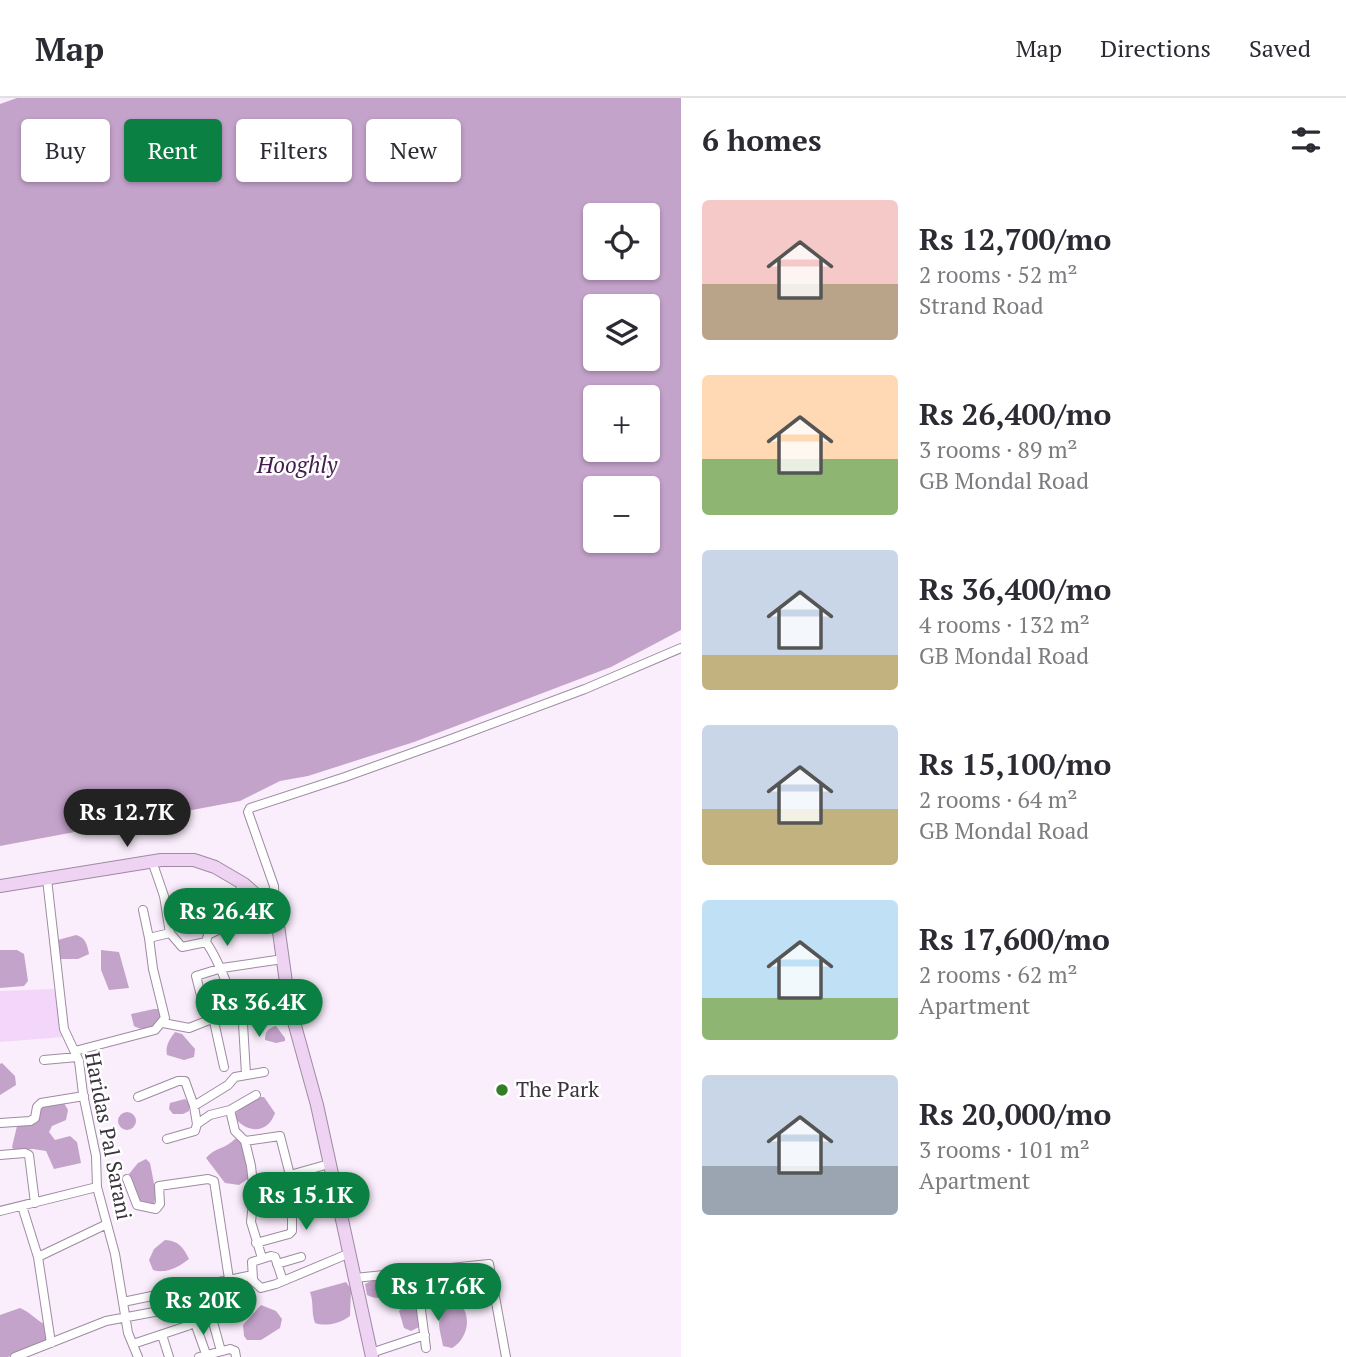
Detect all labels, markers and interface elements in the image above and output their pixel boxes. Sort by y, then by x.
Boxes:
text: Map [35,27,104,70]
text: Map [1016,32,1062,64]
text: Directions [1100,32,1211,64]
text: Saved [1249,32,1311,64]
chip: Buy [21,119,110,182]
chip: Rent [124,119,222,182]
chip: Filters [236,119,352,182]
chip: New [366,119,461,182]
text: 6 homes [702,120,821,160]
icon: filters [1287,121,1325,159]
map controls [583,203,660,553]
button: locate [583,203,660,280]
text: Rs 12,700/mo [919,219,1111,259]
icon: home [758,228,842,312]
text: 2 rooms · 52 m² [919,259,1078,290]
text: Strand Road [919,290,1044,321]
button: layers [583,294,660,371]
button: + [583,385,660,462]
text: Rs 26,400/mo [919,394,1111,434]
icon: home [758,403,842,487]
text: 3 rooms · 89 m² [919,434,1078,465]
water label: Hooghly [256,449,338,480]
text: GB Mondal Road [919,465,1089,496]
button: − [583,476,660,553]
text: Rs 36,400/mo [919,569,1111,609]
icon: home [758,578,842,662]
text: 4 rooms · 132 m² [919,609,1090,640]
text: GB Mondal Road [919,640,1089,671]
text: Rs 15,100/mo [919,744,1111,784]
icon: home [758,753,842,837]
text: 2 rooms · 64 m² [919,784,1078,815]
pin: Rs 12.7K [55,790,199,849]
text: Rs 12.7K [80,796,174,827]
text: GB Mondal Road [919,815,1089,846]
pin: Rs 26.4K [155,888,299,948]
text: Rs 26.4K [180,895,274,926]
text: Rs 17,600/mo [919,919,1110,959]
icon: home [758,928,842,1012]
text: 2 rooms · 62 m² [919,959,1078,990]
pin: Rs 36.4K [187,979,331,1039]
text: Rs 36.4K [212,986,306,1017]
text: Apartment [919,990,1030,1021]
street label: Haridas Pal Sarani [79,1049,139,1222]
place label: The Park [516,1075,599,1103]
marker: The Park [494,1082,510,1098]
text: Rs 20,000/mo [919,1094,1111,1134]
icon: home [758,1103,842,1187]
text: 3 rooms · 101 m² [919,1134,1090,1165]
text: Apartment [919,1165,1030,1196]
pin: Rs 15.1K [234,1172,378,1232]
text: Rs 15.1K [259,1179,353,1210]
pin: Rs 17.6K [366,1264,510,1323]
text: Rs 17.6K [391,1270,485,1301]
pin: Rs 20K [146,1278,260,1337]
text: Rs 20K [166,1284,240,1315]

